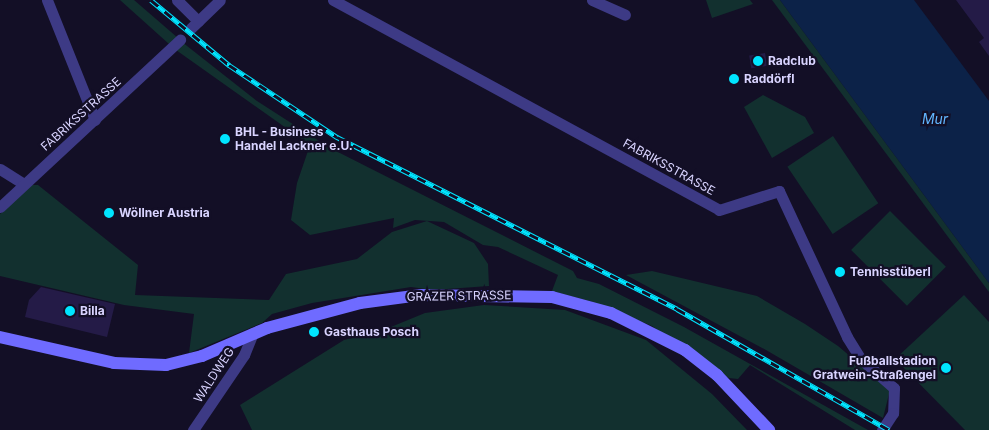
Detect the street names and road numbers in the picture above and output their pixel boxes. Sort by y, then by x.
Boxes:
street label: FABRIKSSTRASSE [38,74,124,154]
street label: FABRIKSSTRASSE [621,136,717,198]
street label: GRAZER STRASSE [406,288,512,304]
street label: WALDWEG [191,345,237,405]

